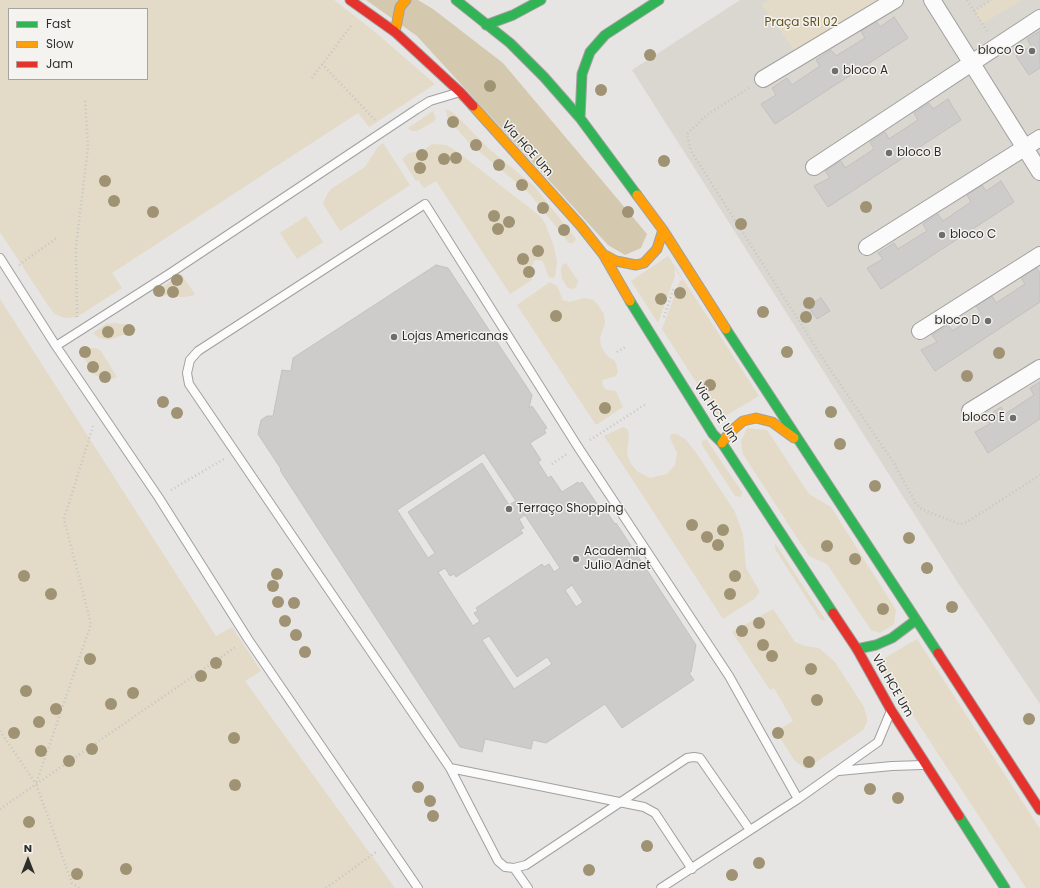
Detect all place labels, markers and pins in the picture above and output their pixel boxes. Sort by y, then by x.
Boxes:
place label: bloco G [978,44,1024,58]
marker: bloco G [1027,46,1037,56]
place label: bloco A [843,64,888,78]
marker: bloco A [830,66,840,76]
place label: bloco B [897,146,941,160]
marker: bloco B [884,148,894,158]
place label: bloco C [950,228,996,242]
marker: bloco C [937,230,947,240]
place label: bloco D [935,314,980,328]
marker: bloco D [983,316,993,326]
place label: Lojas Americanas [402,330,508,344]
marker: Lojas Americanas [389,332,399,342]
place label: bloco E [962,411,1005,425]
marker: bloco E [1008,413,1018,423]
place label: Terraço Shopping [517,502,624,516]
marker: Terraço Shopping [504,504,514,514]
place label: Academia Julio Adnet [584,545,651,573]
marker: Academia Julio Adnet [571,554,581,564]

